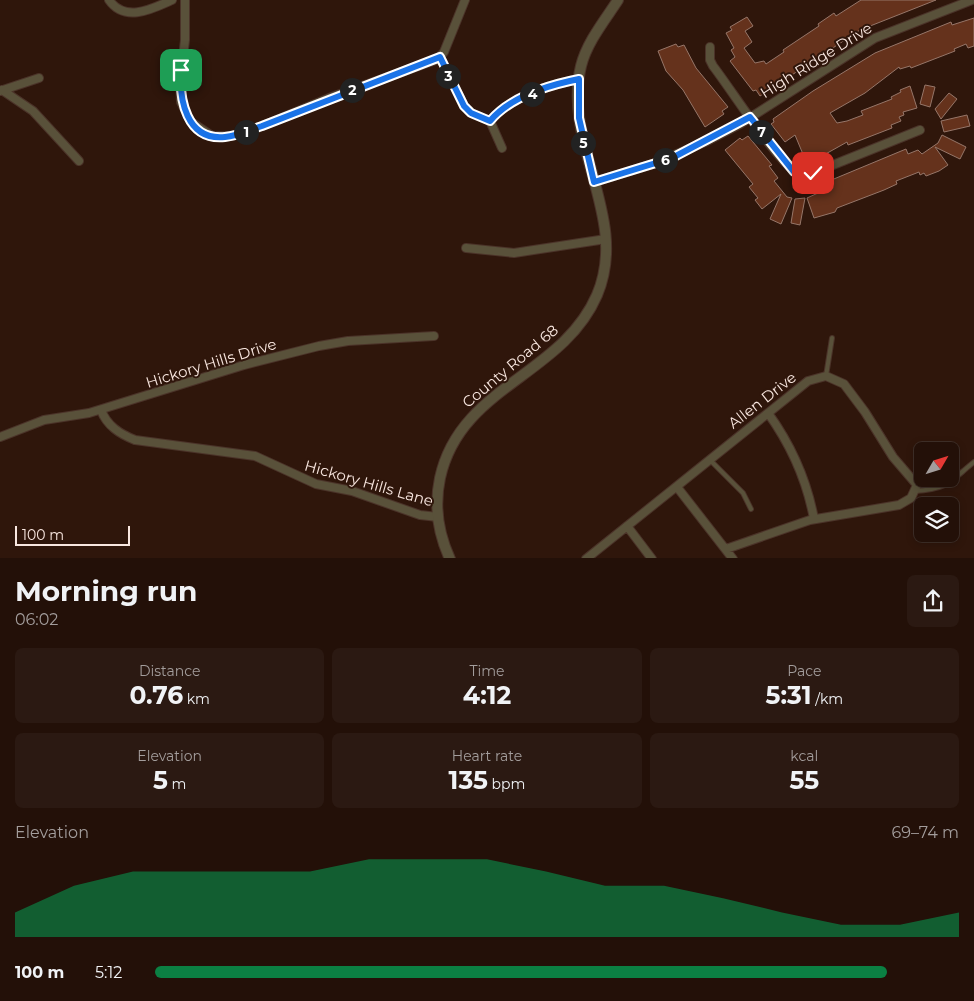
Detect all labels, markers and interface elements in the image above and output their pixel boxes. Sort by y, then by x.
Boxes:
street label: High Ridge Drive [757,18,875,102]
pin [160,49,202,91]
icon: arrive [167,56,195,84]
pin: 3 [436,64,460,88]
text: 3 [444,67,453,85]
pin: 2 [340,78,364,102]
text: 2 [348,81,357,99]
pin: 4 [520,82,544,106]
text: 4 [528,85,537,103]
pin: 1 [234,120,258,144]
pin: 7 [748,120,774,144]
text: 1 [244,123,249,141]
text: 7 [757,123,766,141]
pin: 5 [570,130,596,156]
text: 5 [579,134,588,152]
pin: 6 [652,148,678,172]
text: 6 [661,151,670,169]
pin [792,152,834,194]
icon: check [799,159,827,187]
street label: County Road 68 [458,320,562,412]
street label: Hickory Hills Drive [143,334,279,392]
street label: Allen Drive [724,368,800,432]
north arrow [914,442,959,488]
map controls [914,442,959,542]
street label: Hickory Hills Lane [302,456,436,510]
button: layers [914,497,959,542]
scale bar [15,524,130,547]
text: 100 m [22,526,64,544]
text: Morning run [15,574,197,608]
button: share [907,575,959,627]
text: 06:02 [15,610,58,629]
text: Distance [139,662,200,680]
text: Time [469,662,505,680]
text: Pace [787,662,821,680]
text: 0.76 [129,680,183,710]
text: 4:12 [463,680,511,710]
text: 5:31 [766,680,812,710]
text: km [183,690,210,708]
text: /km [812,690,843,708]
text: Elevation [137,747,202,765]
text: Heart rate [452,747,522,765]
text: kcal [790,747,818,765]
text: 5 [153,765,168,795]
text: 135 [449,765,488,795]
text: 55 [790,765,819,795]
text: m [168,775,186,793]
text: bpm [488,775,525,793]
text: Elevation [15,823,89,842]
text: 69–74 m [891,823,959,842]
text: 100 m [15,963,64,982]
text: 5:12 [95,963,122,982]

